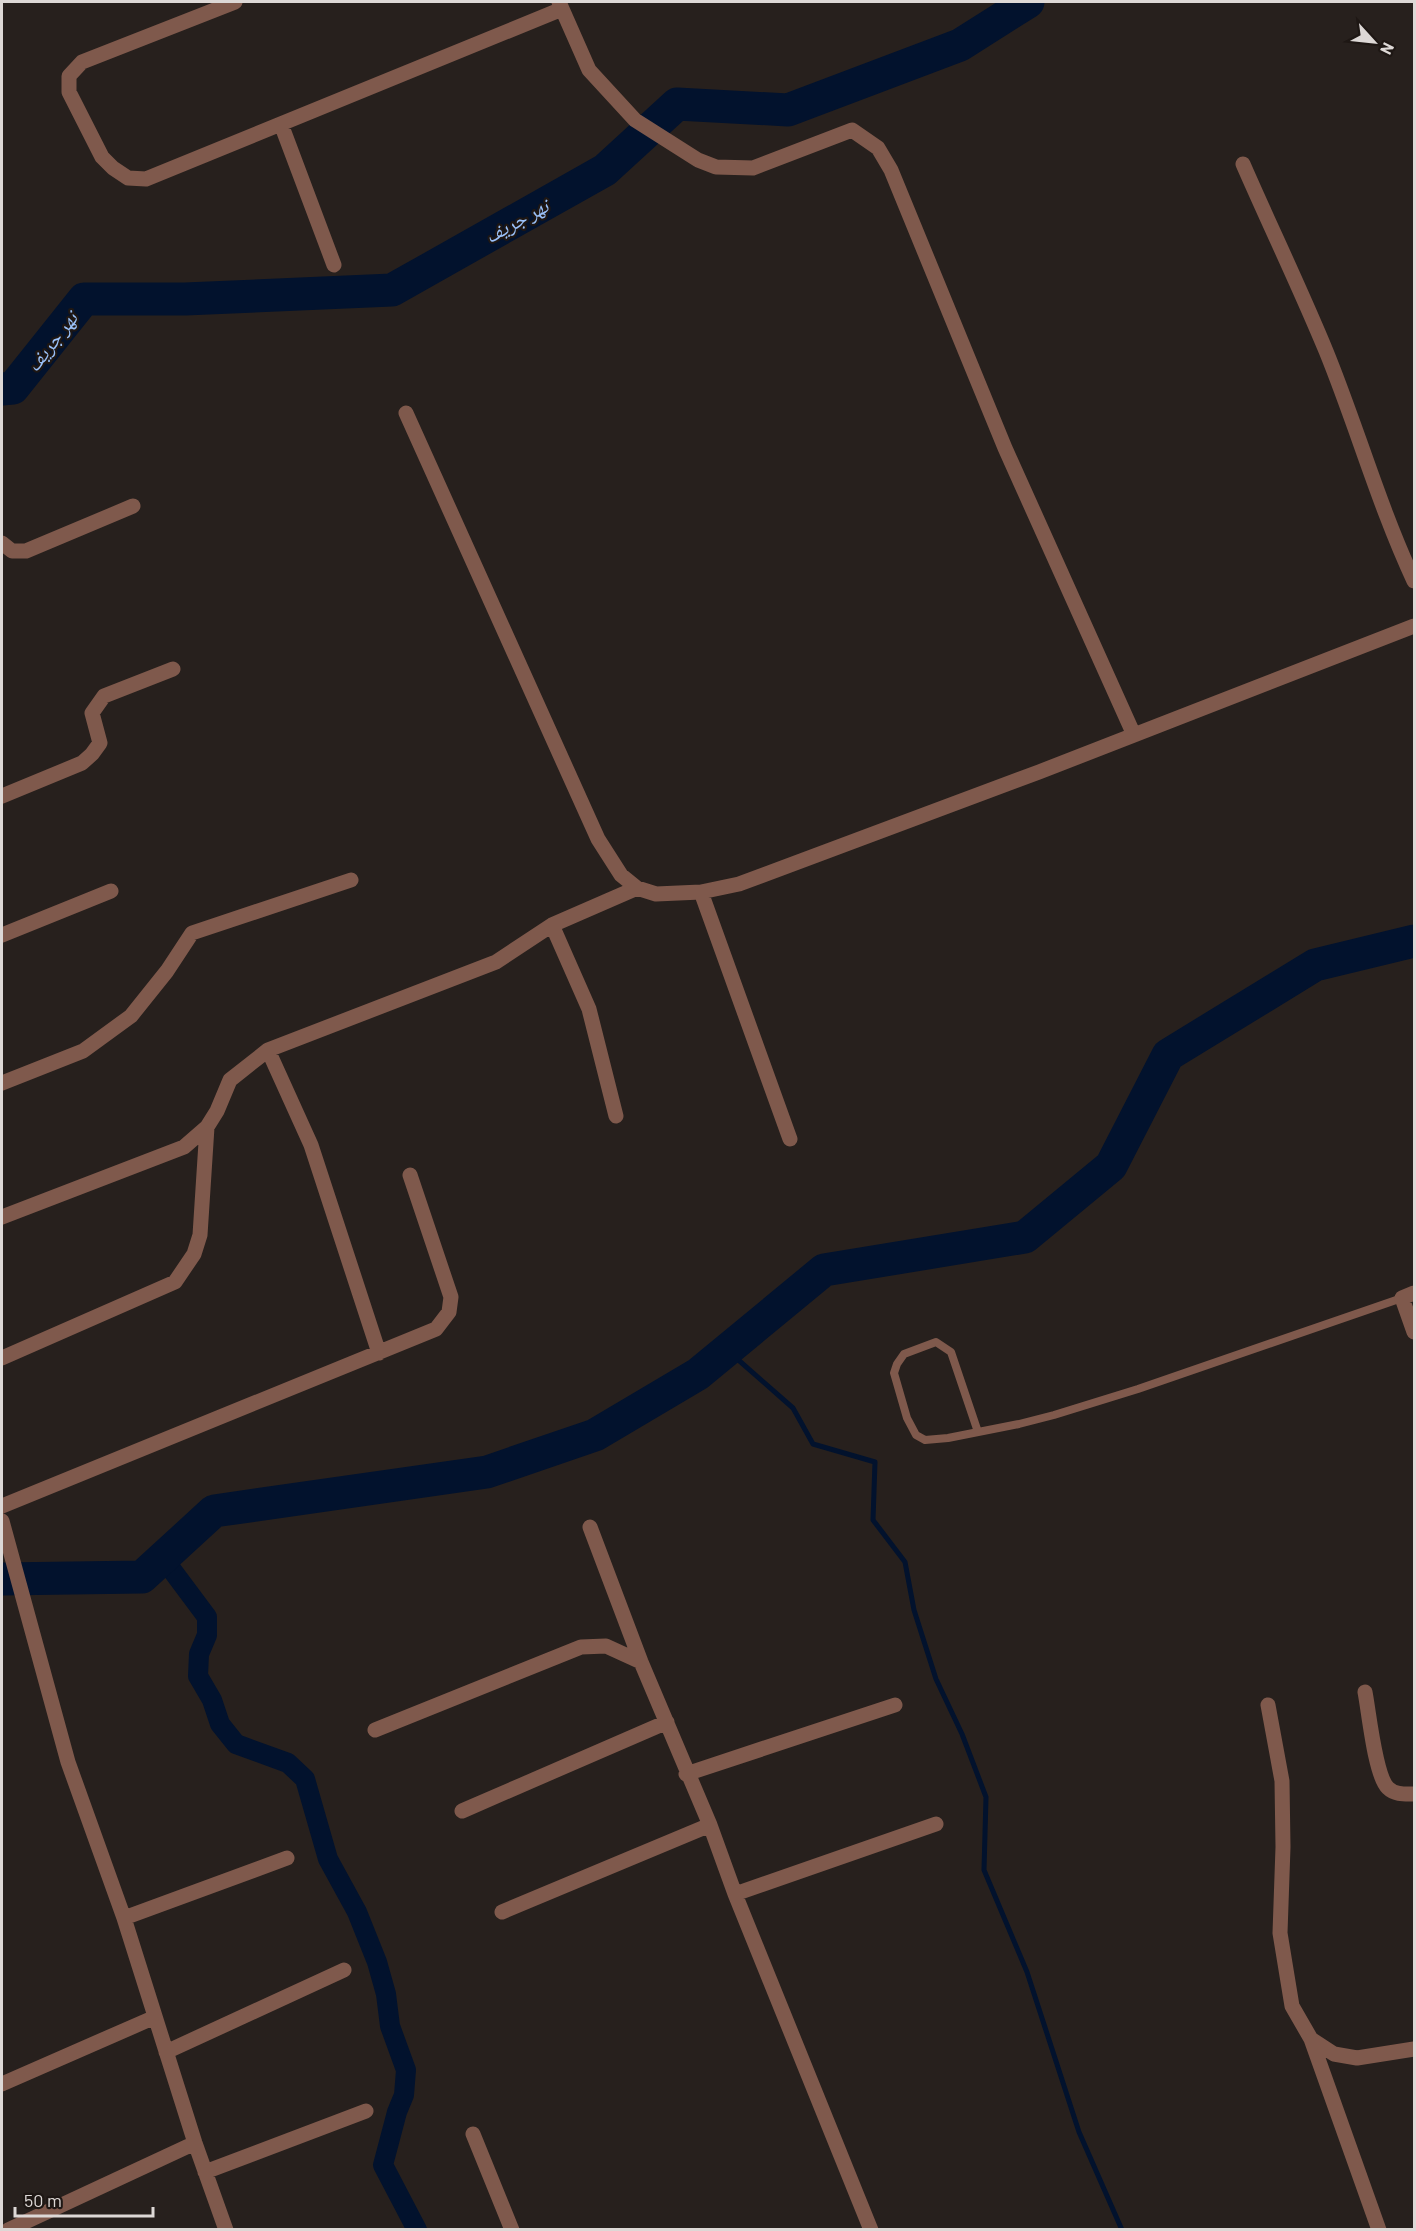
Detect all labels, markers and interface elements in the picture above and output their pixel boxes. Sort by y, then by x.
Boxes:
north arrow [1344,12,1404,72]
text: N [1377,40,1399,58]
water label: نهر جريف [480,191,555,248]
water label: نهر جريف [20,304,84,376]
scale bar [15,2180,153,2218]
text: 50 m [24,2189,62,2211]

